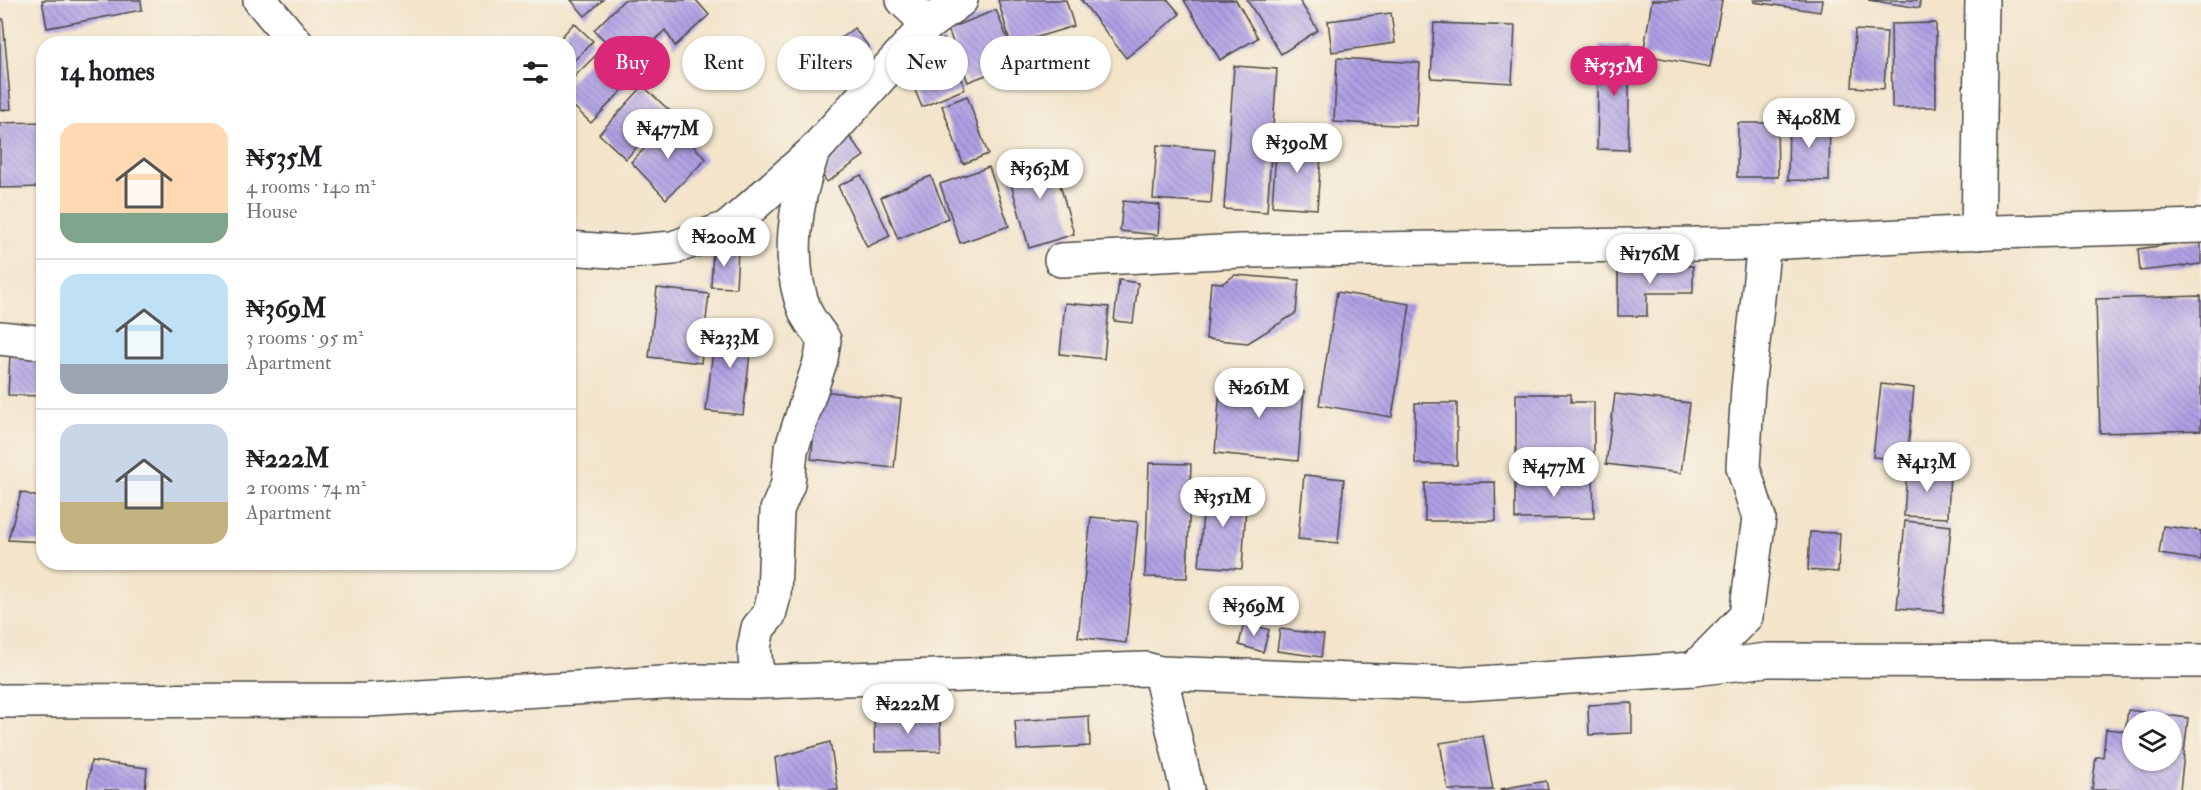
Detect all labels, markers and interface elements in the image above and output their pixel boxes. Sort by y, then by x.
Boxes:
chip: Buy [594,36,670,90]
chip: Rent [682,36,765,90]
chip: Filters [777,36,874,90]
chip: New [886,36,968,90]
chip: Apartment [980,36,1111,90]
pin: ₦535M [1572,46,1656,97]
text: ₦535M [1584,53,1644,78]
text: 14 homes [60,56,155,88]
icon: filters [519,56,552,89]
pin: ₦408M [1767,98,1851,149]
text: ₦408M [1777,105,1841,130]
pin: ₦477M [626,109,710,160]
text: ₦477M [637,116,699,141]
pin: ₦390M [1255,123,1339,174]
text: ₦390M [1266,130,1328,155]
text: ₦535M [246,142,323,174]
icon: home [108,147,180,219]
pin: ₦363M [998,149,1082,200]
text: ₦363M [1010,156,1070,181]
text: 4 rooms · 140 m² [246,174,376,199]
text: House [246,199,297,224]
pin: ₦200M [682,217,766,268]
text: ₦200M [692,224,756,249]
pin: ₦176M [1608,234,1692,285]
text: ₦176M [1620,241,1680,266]
text: ₦369M [246,293,326,325]
icon: home [108,298,180,370]
pin: ₦233M [688,318,772,369]
text: 3 rooms · 95 m² [246,325,364,350]
text: ₦233M [700,325,760,350]
text: Apartment [246,350,331,375]
pin: ₦261M [1217,368,1301,419]
text: ₦261M [1228,375,1290,400]
pin: ₦413M [1885,442,1969,493]
text: ₦222M [246,443,329,475]
pin: ₦477M [1512,447,1596,498]
icon: home [108,448,180,520]
text: ₦413M [1897,449,1957,474]
text: ₦477M [1523,454,1585,479]
text: 2 rooms · 74 m² [246,475,367,500]
pin: ₦351M [1181,477,1265,528]
text: ₦351M [1194,484,1252,509]
text: Apartment [246,500,331,525]
pin: ₦369M [1212,586,1296,637]
text: ₦369M [1223,593,1285,618]
pin: ₦222M [866,684,950,735]
text: ₦222M [876,691,940,716]
map controls [2122,711,2182,771]
button: layers [2122,711,2182,771]

